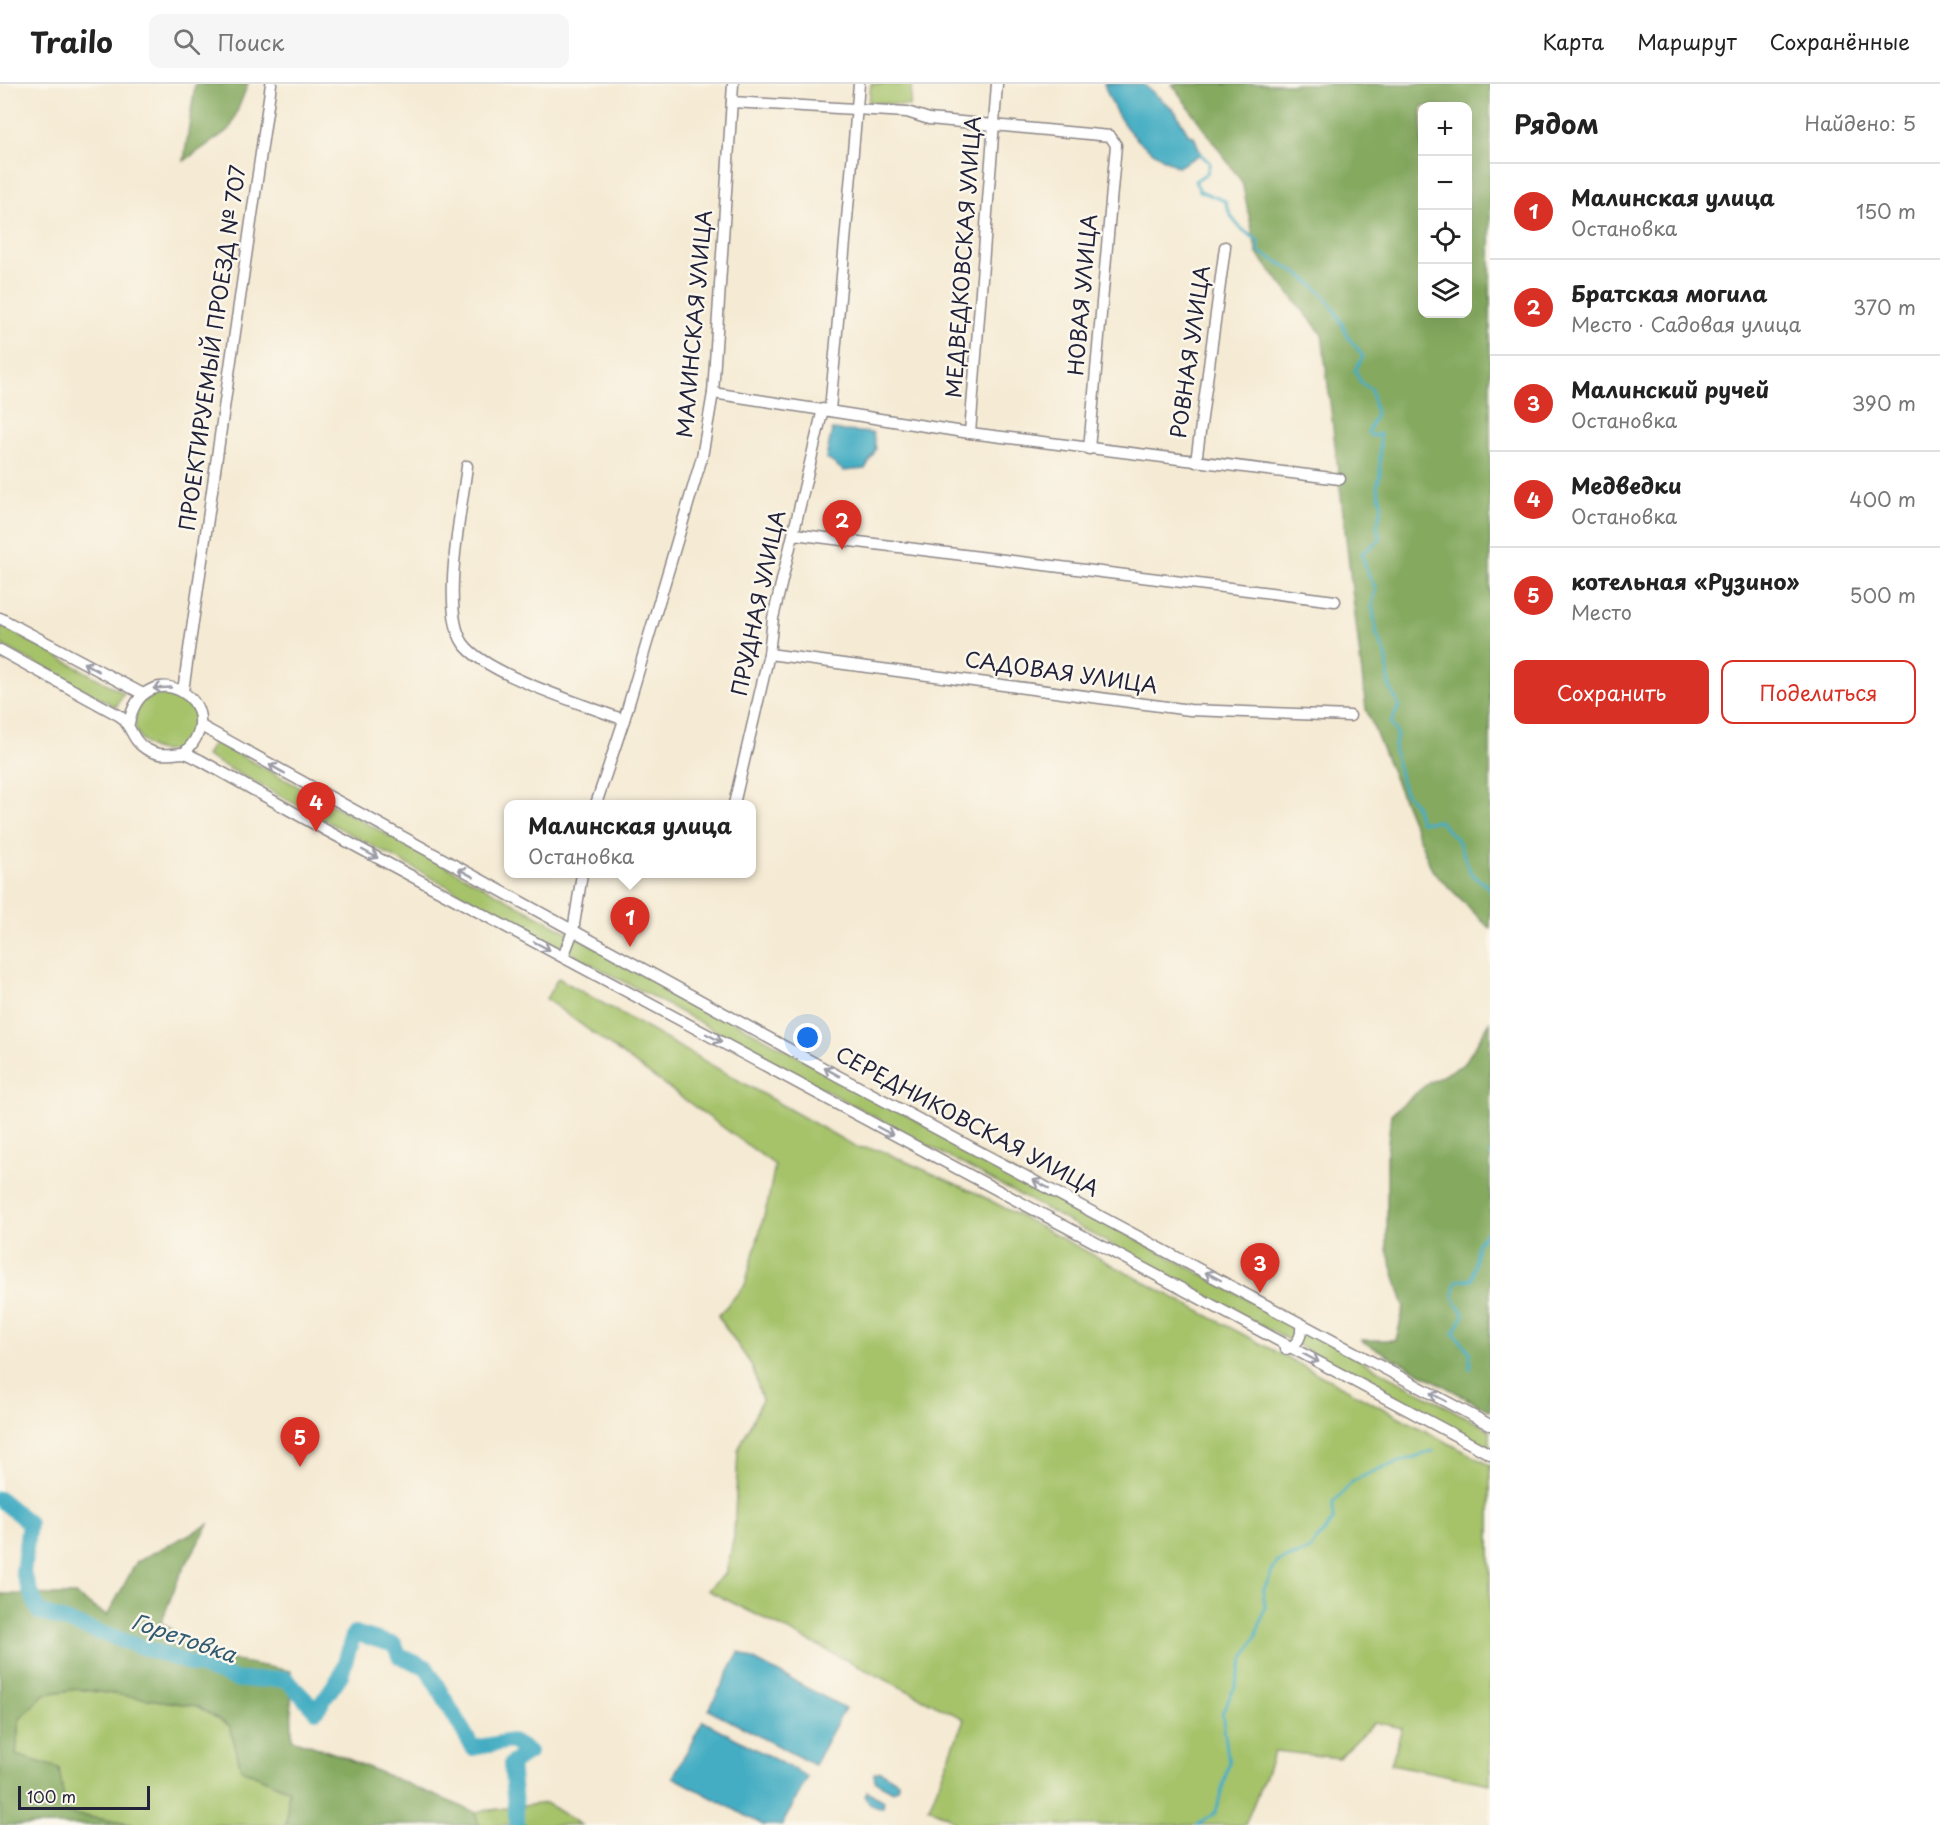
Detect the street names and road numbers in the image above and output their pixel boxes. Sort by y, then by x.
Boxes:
street label: МЕДВЕДКОВСКАЯ УЛИЦА [936,115,988,399]
street label: ПРОЕКТИРУЕМЫЙ ПРОЕЗД № 707 [170,163,253,533]
street label: МАЛИНСКАЯ УЛИЦА [667,208,719,439]
street label: НОВАЯ УЛИЦА [1058,213,1104,377]
street label: РОВНАЯ УЛИЦА [1161,263,1217,440]
street label: ПРУДНАЯ УЛИЦА [722,507,792,698]
street label: САДОВАЯ УЛИЦА [963,642,1160,700]
street label: СЕРЕДНИКОВСКАЯ УЛИЦА [830,1037,1106,1204]

